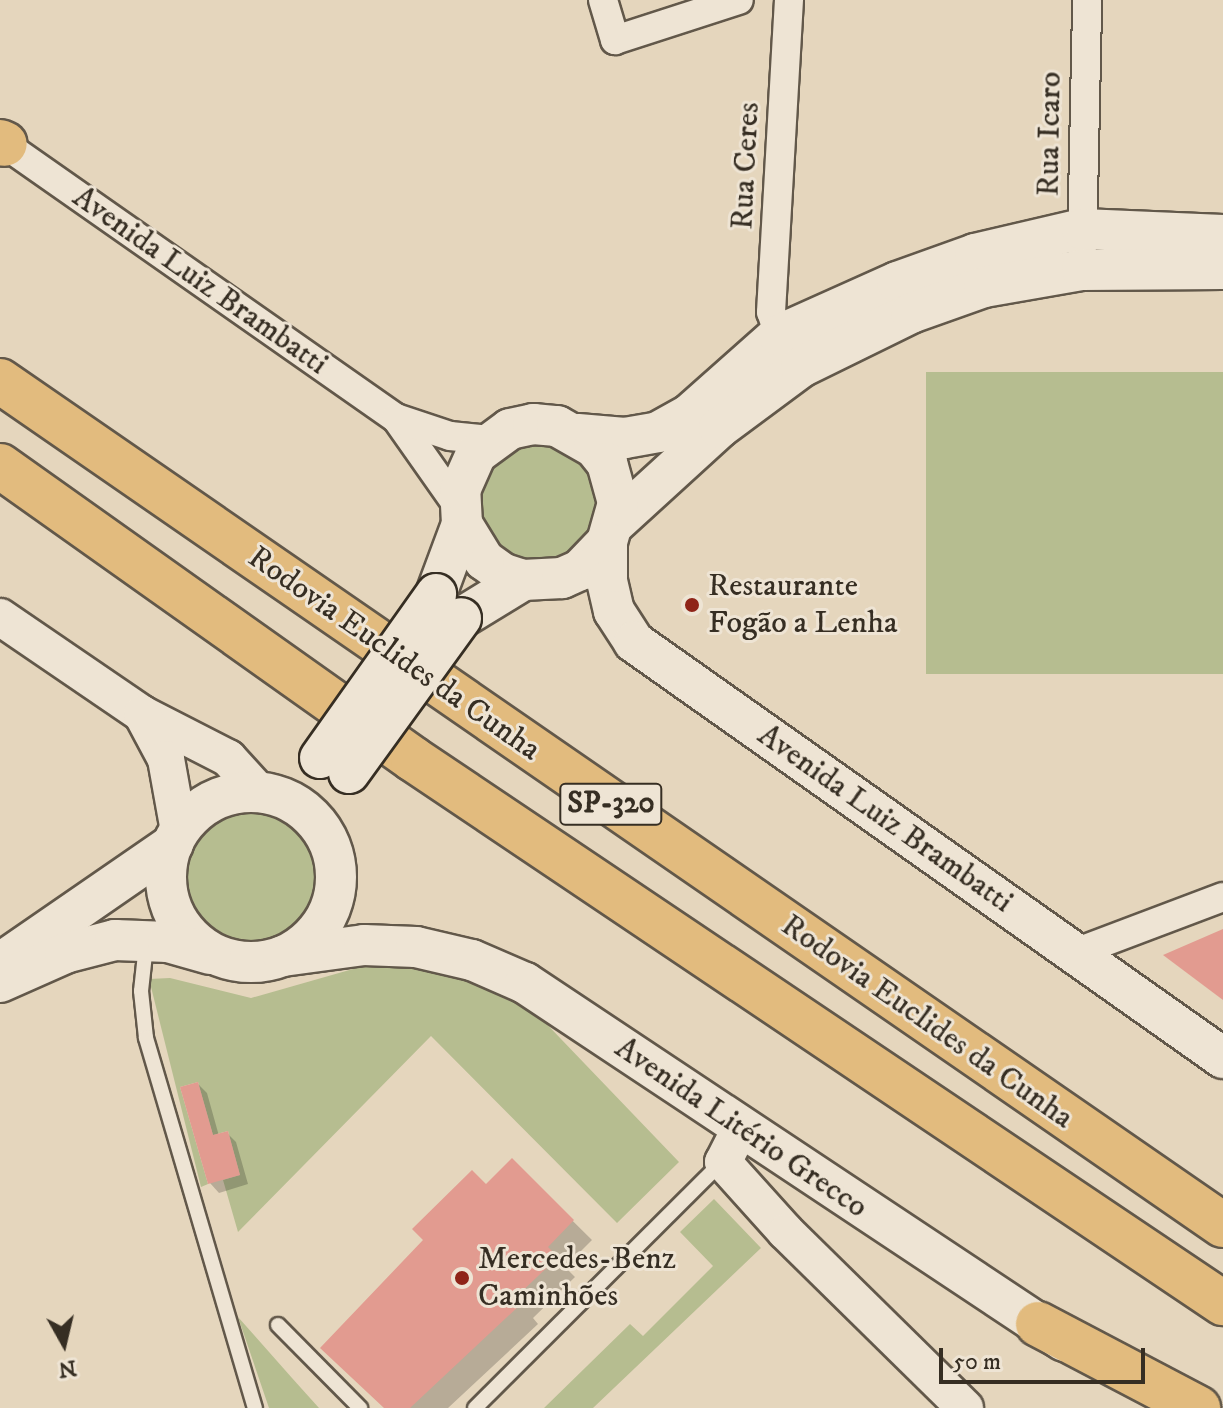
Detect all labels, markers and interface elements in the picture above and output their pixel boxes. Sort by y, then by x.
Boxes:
street label: Rua Icaro [1030,71,1070,197]
street label: Rua Ceres [723,101,769,231]
street label: Avenida Luiz Brambatti [65,178,335,384]
street label: Rodovia Euclides da Cunha [241,539,547,769]
place label: Restaurante Fogão a Lenha [708,568,898,643]
marker: Restaurante Fogão a Lenha [683,596,701,614]
street label: Avenida Luiz Brambatti [750,716,1020,922]
road number: SP-320 [559,778,663,830]
street label: Rodovia Euclides da Cunha [774,907,1080,1137]
street label: Avenida Litério Grecco [607,1029,875,1227]
place label: Mercedes-Benz Caminhões [478,1241,676,1316]
marker: Mercedes-Benz Caminhões [453,1269,471,1287]
north arrow [24,1304,104,1384]
scale bar [943,1332,1149,1382]
text: 50 m [953,1347,1001,1377]
text: N [57,1354,78,1383]

